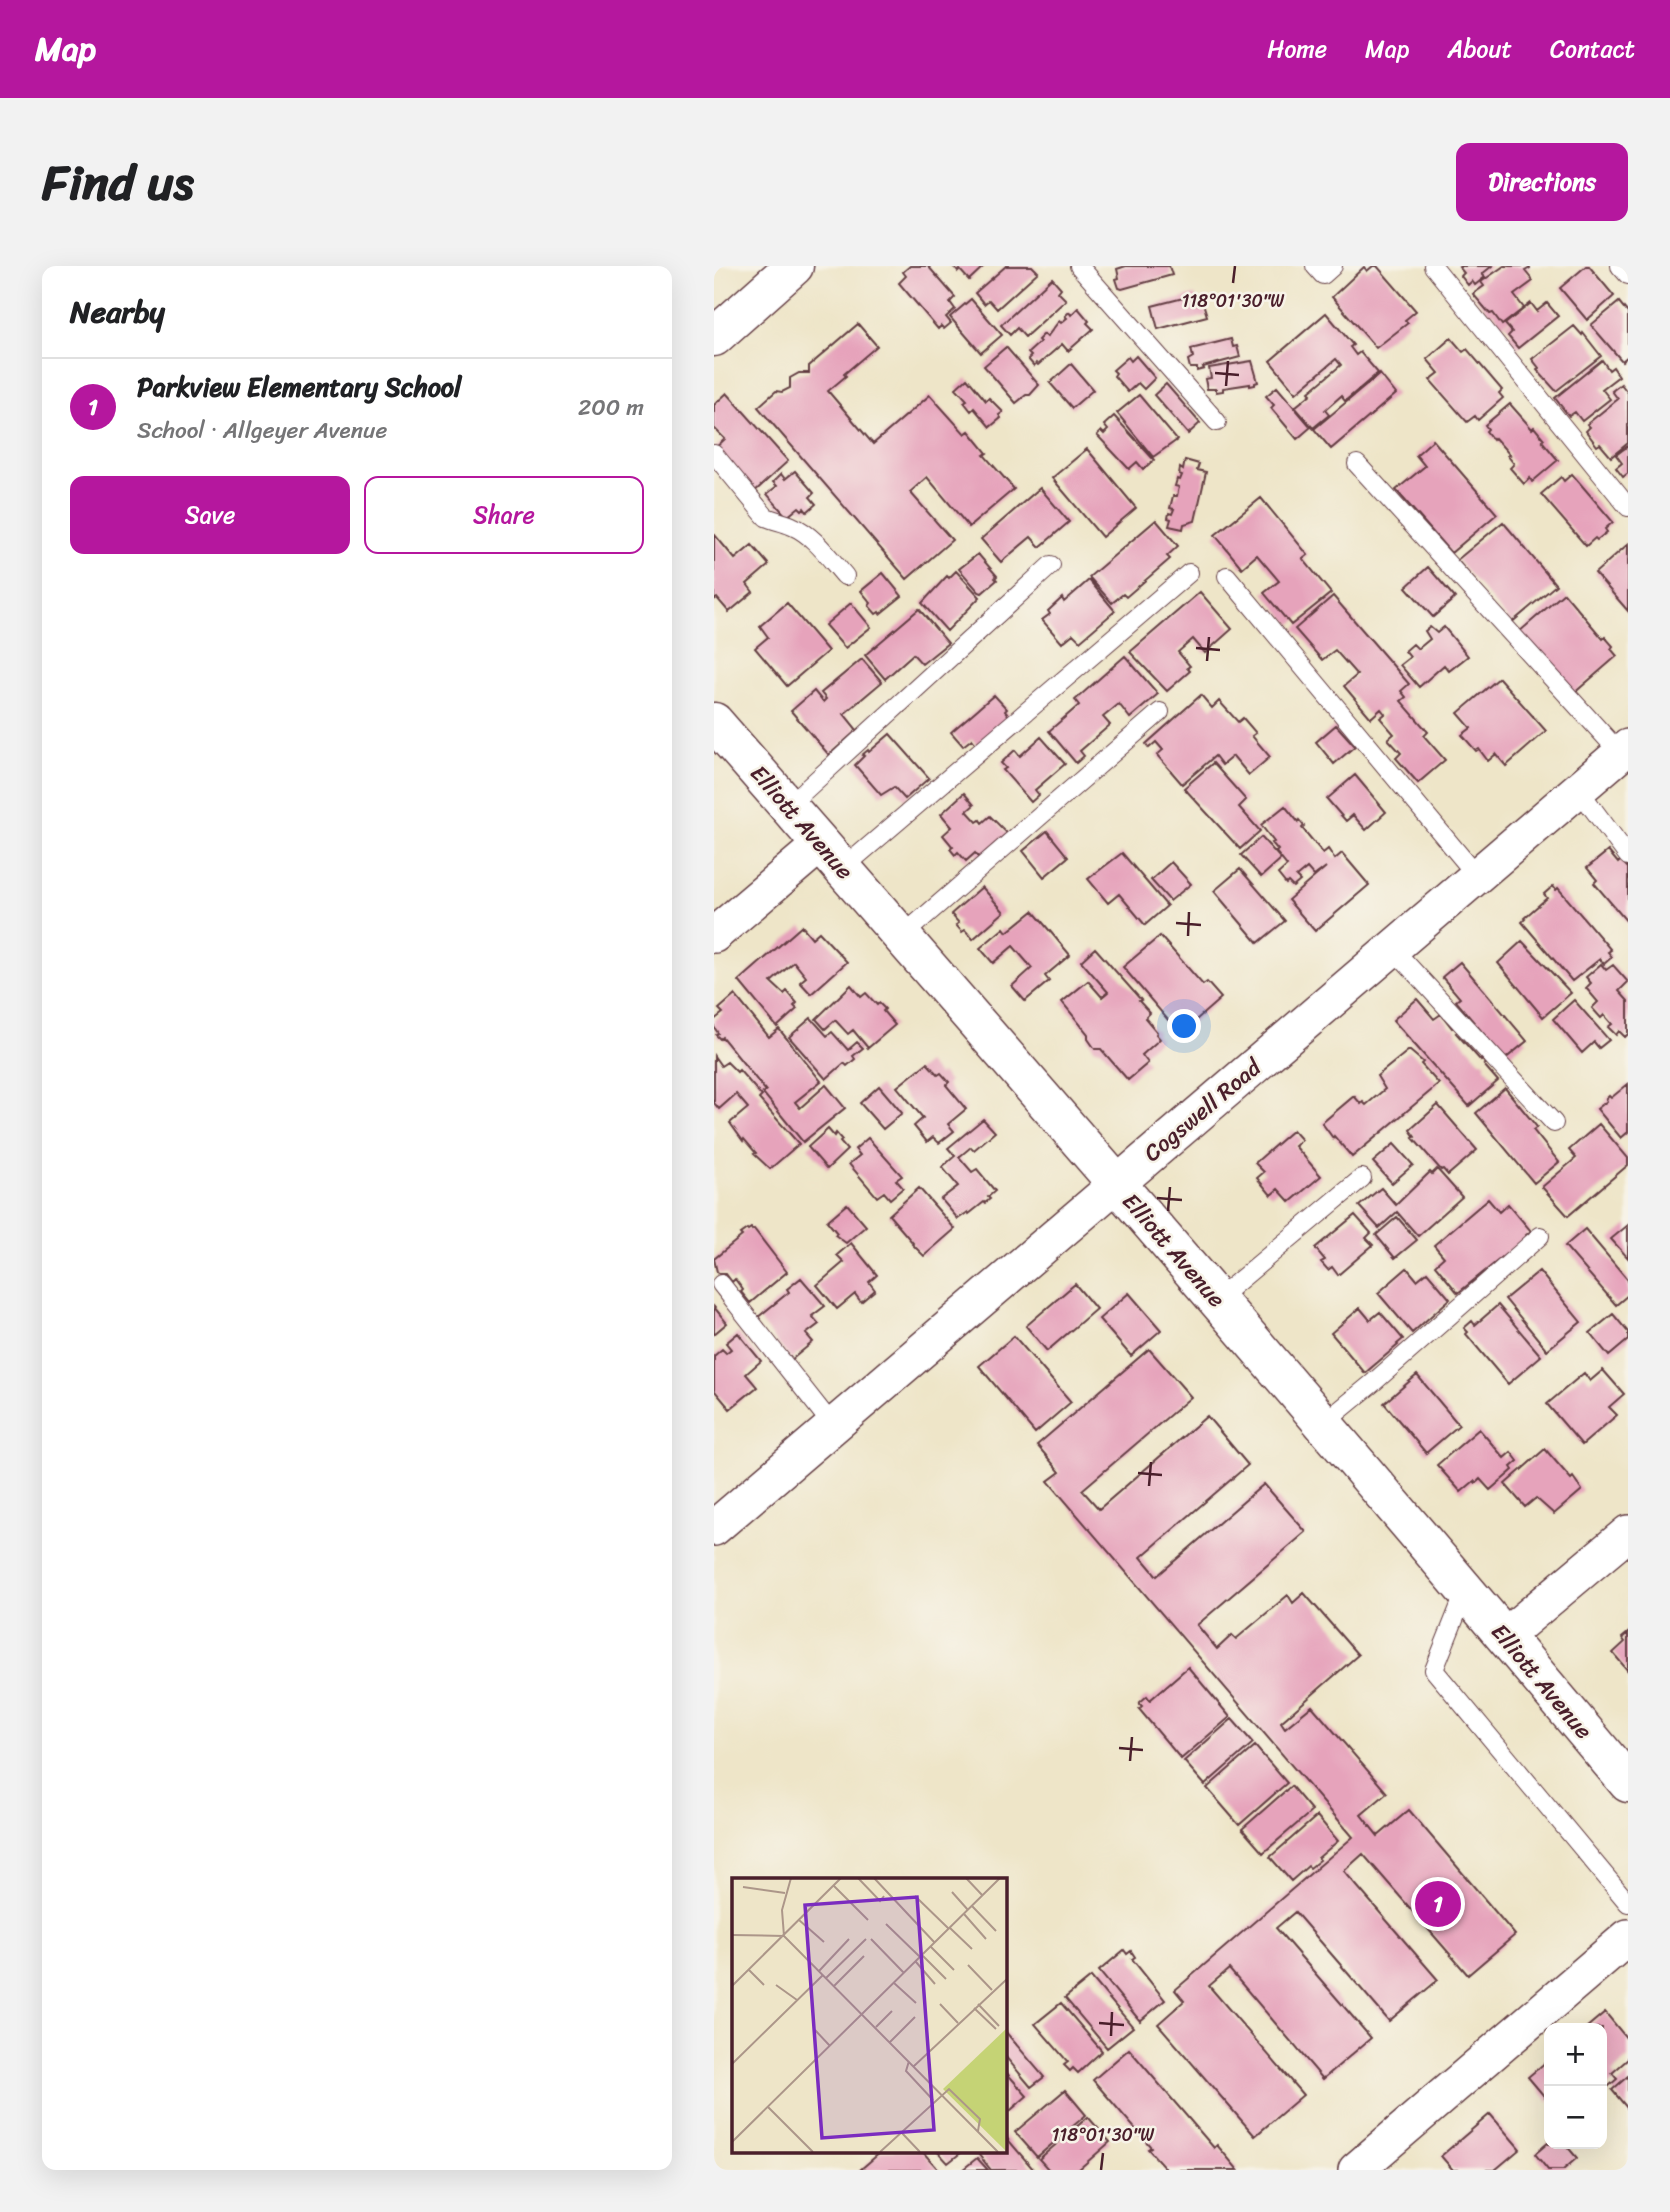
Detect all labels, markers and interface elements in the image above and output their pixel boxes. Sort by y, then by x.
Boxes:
text: Map [35,20,96,78]
text: Home [1267,28,1327,70]
text: Map [1365,28,1409,70]
text: About [1447,28,1512,70]
text: Contact [1550,28,1635,70]
text: Find us [42,139,194,226]
button: Directions [1456,143,1628,221]
text: Nearby [70,285,165,339]
text: 118°01'30"W [1182,285,1285,317]
text: Parkview Elementary School [137,364,461,410]
text: 1 [88,387,98,428]
text: 200 m [578,387,644,428]
text: School · Allgeyer Avenue [137,410,387,451]
button: Save [70,476,350,554]
button: Share [364,476,644,554]
street label: Elliott Avenue [739,755,864,890]
your location [1167,1009,1201,1043]
street label: Cogswell Road [1134,1047,1272,1172]
street label: Elliott Avenue [1111,1183,1236,1318]
street label: Elliott Avenue [1480,1614,1603,1749]
inset map [732,1878,1006,2152]
pin: 1 [1415,1878,1461,1930]
map controls [1544,2023,1607,2149]
button: + [1544,2023,1607,2086]
button: − [1544,2086,1607,2149]
text: 118°01'30"W [1052,2119,1155,2151]

